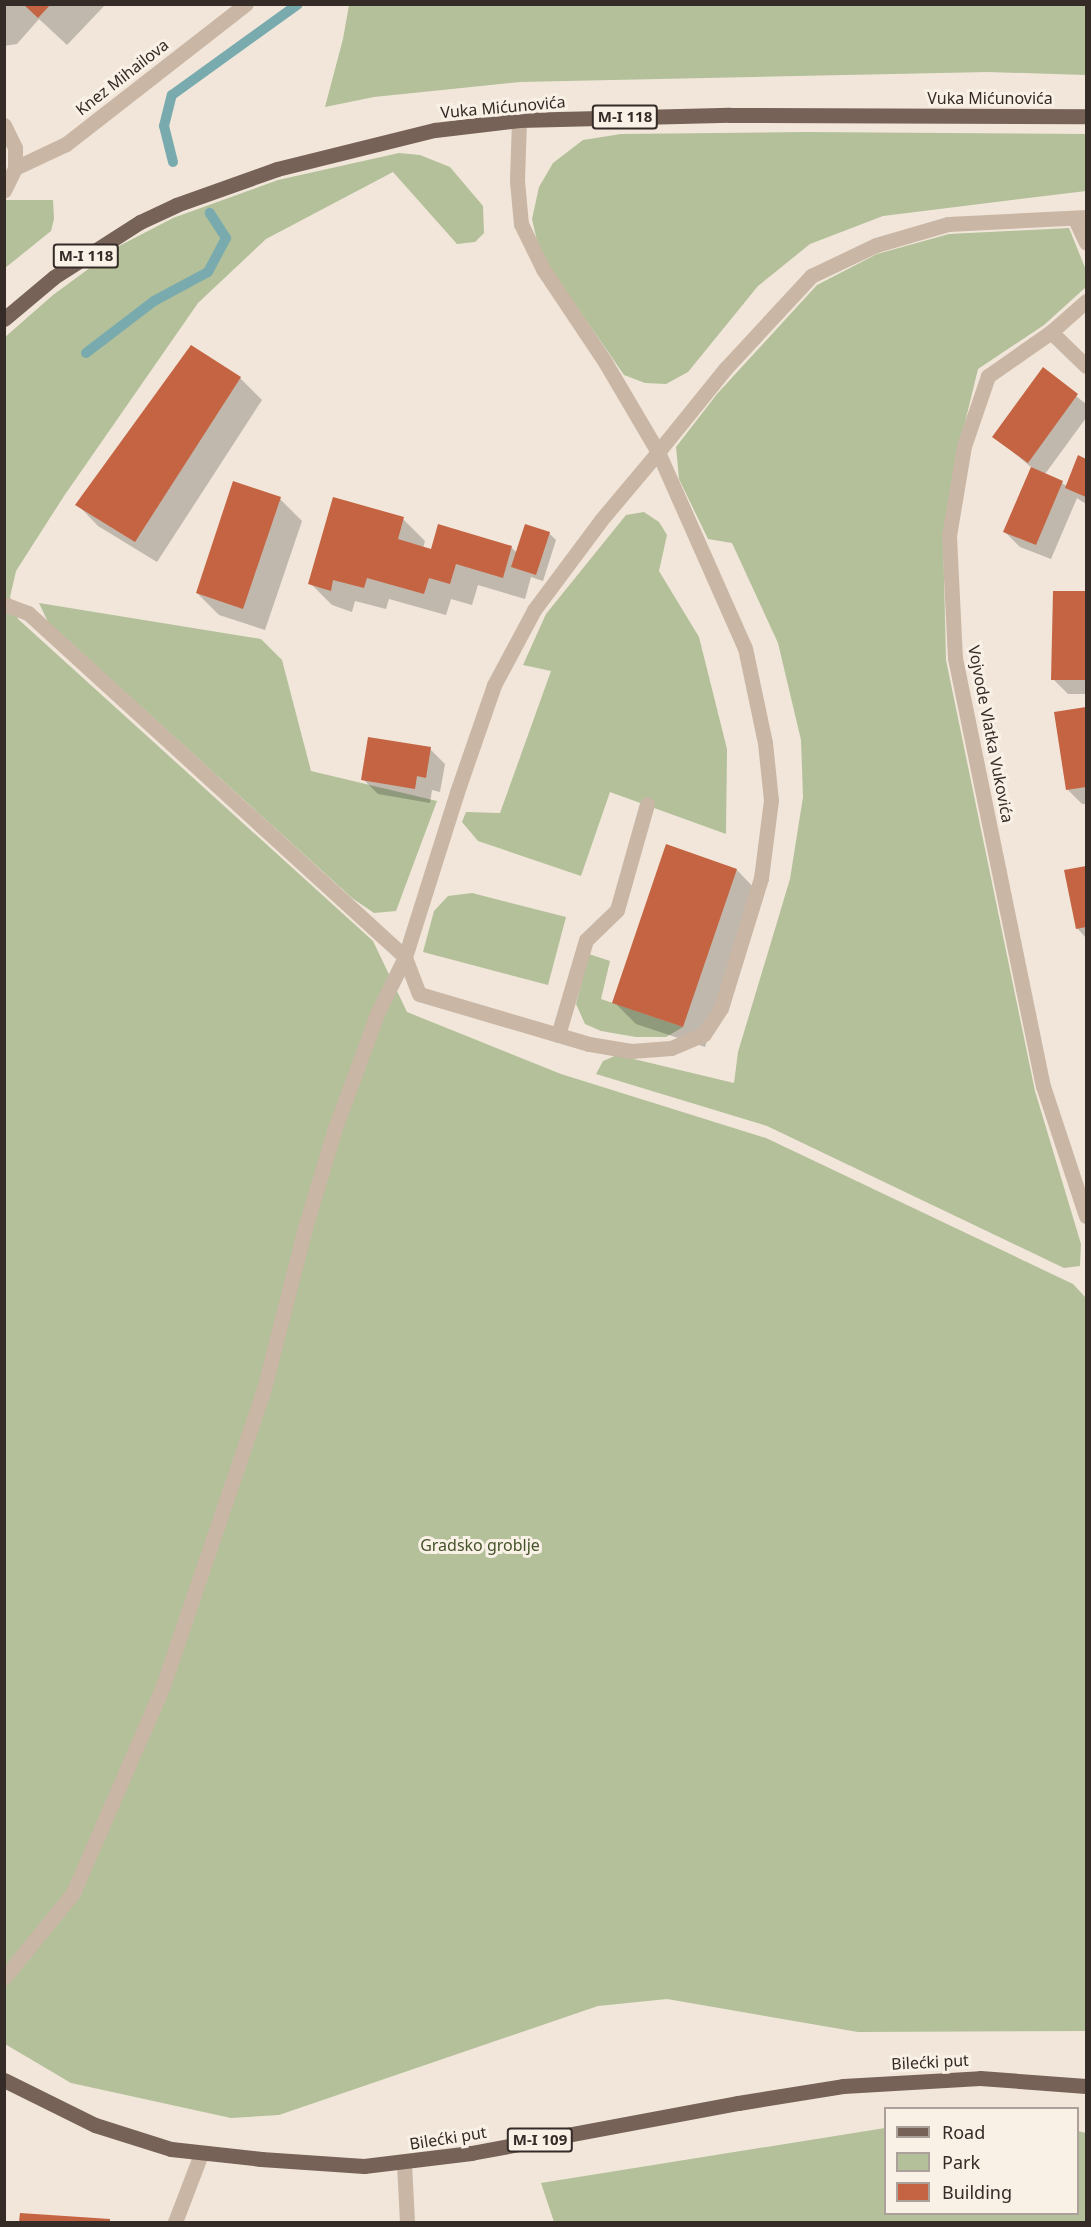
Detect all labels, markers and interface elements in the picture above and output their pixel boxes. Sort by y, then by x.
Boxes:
street label: Knez Mihailova [72,35,172,119]
street label: Vuka Mićunovića [927,88,1053,108]
street label: Vuka Mićunovića [440,92,566,122]
road number: M-I 118 [590,105,660,129]
road number: M-I 118 [52,244,121,268]
street label: Vojvode Vlatka Vukovića [964,644,1018,824]
park label: Gradsko groblje [420,1535,540,1555]
street label: Bilećki put [891,2050,969,2074]
legend [884,2107,1079,2215]
text: Road [942,2120,985,2144]
street label: Bilećki put [408,2122,488,2154]
road number: M-I 109 [506,2128,574,2152]
text: Park [942,2150,980,2174]
text: Building [942,2180,1012,2204]

